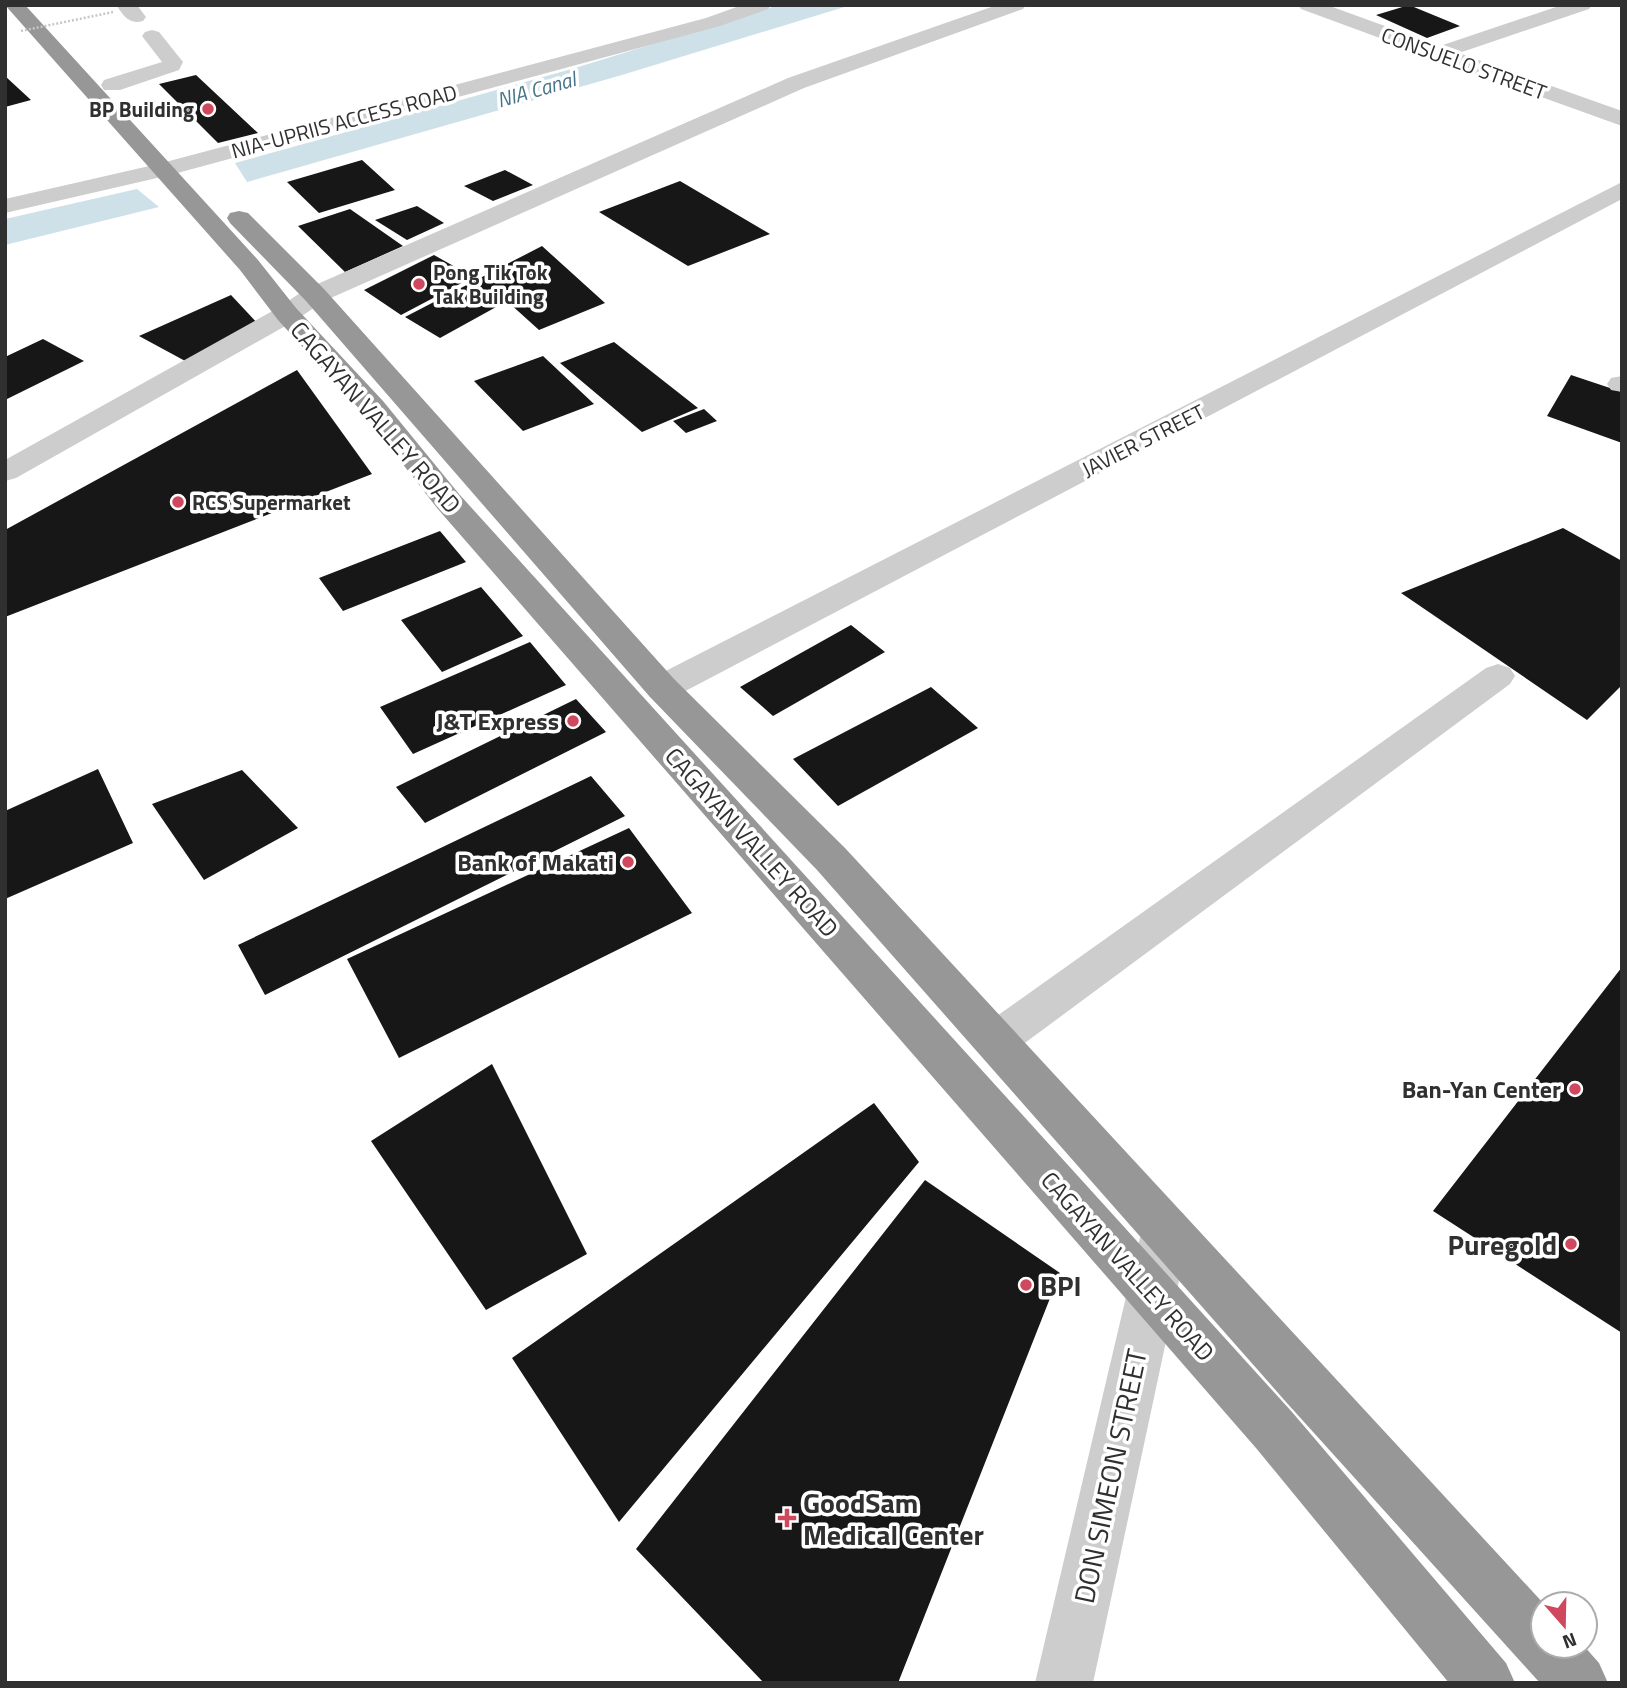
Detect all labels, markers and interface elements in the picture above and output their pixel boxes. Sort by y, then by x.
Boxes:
street label: CONSUELO STREET [1377,18,1551,108]
water label: NIA Canal [493,62,582,116]
street label: NIA-UPRIIS ACCESS ROAD [228,75,460,167]
place label: BP Building [89,93,194,125]
marker: BP Building [200,101,216,117]
place label: Pong Tik Tok Tak Building [433,256,548,312]
marker: Pong Tik Tok Tak Building [411,276,427,292]
street label: CAGAYAN VALLEY ROAD [282,313,470,521]
street label: JAVIER STREET [1076,395,1210,485]
place label: RCS Supermarket [192,486,351,518]
marker: RCS Supermarket [170,494,186,510]
place label: J&T Express [436,703,559,739]
marker: J&T Express [565,713,581,729]
street label: CAGAYAN VALLEY ROAD [657,739,847,945]
place label: Bank of Makati [457,844,614,880]
marker: Bank of Makati [620,854,636,870]
place label: Ban-Yan Center [1402,1071,1561,1107]
marker: Ban-Yan Center [1567,1081,1583,1097]
street label: CAGAYAN VALLEY ROAD [1033,1163,1223,1369]
place label: Puregold [1448,1223,1557,1266]
marker: Puregold [1563,1236,1579,1252]
place label: BPI [1040,1264,1082,1307]
marker: BPI [1018,1277,1034,1293]
street label: DON SIMEON STREET [1062,1345,1158,1607]
place label: GoodSam Medical Center [803,1481,984,1556]
marker: GoodSam Medical Center [777,1508,797,1528]
north arrow [1529,1590,1599,1660]
text: N [1559,1626,1581,1657]

